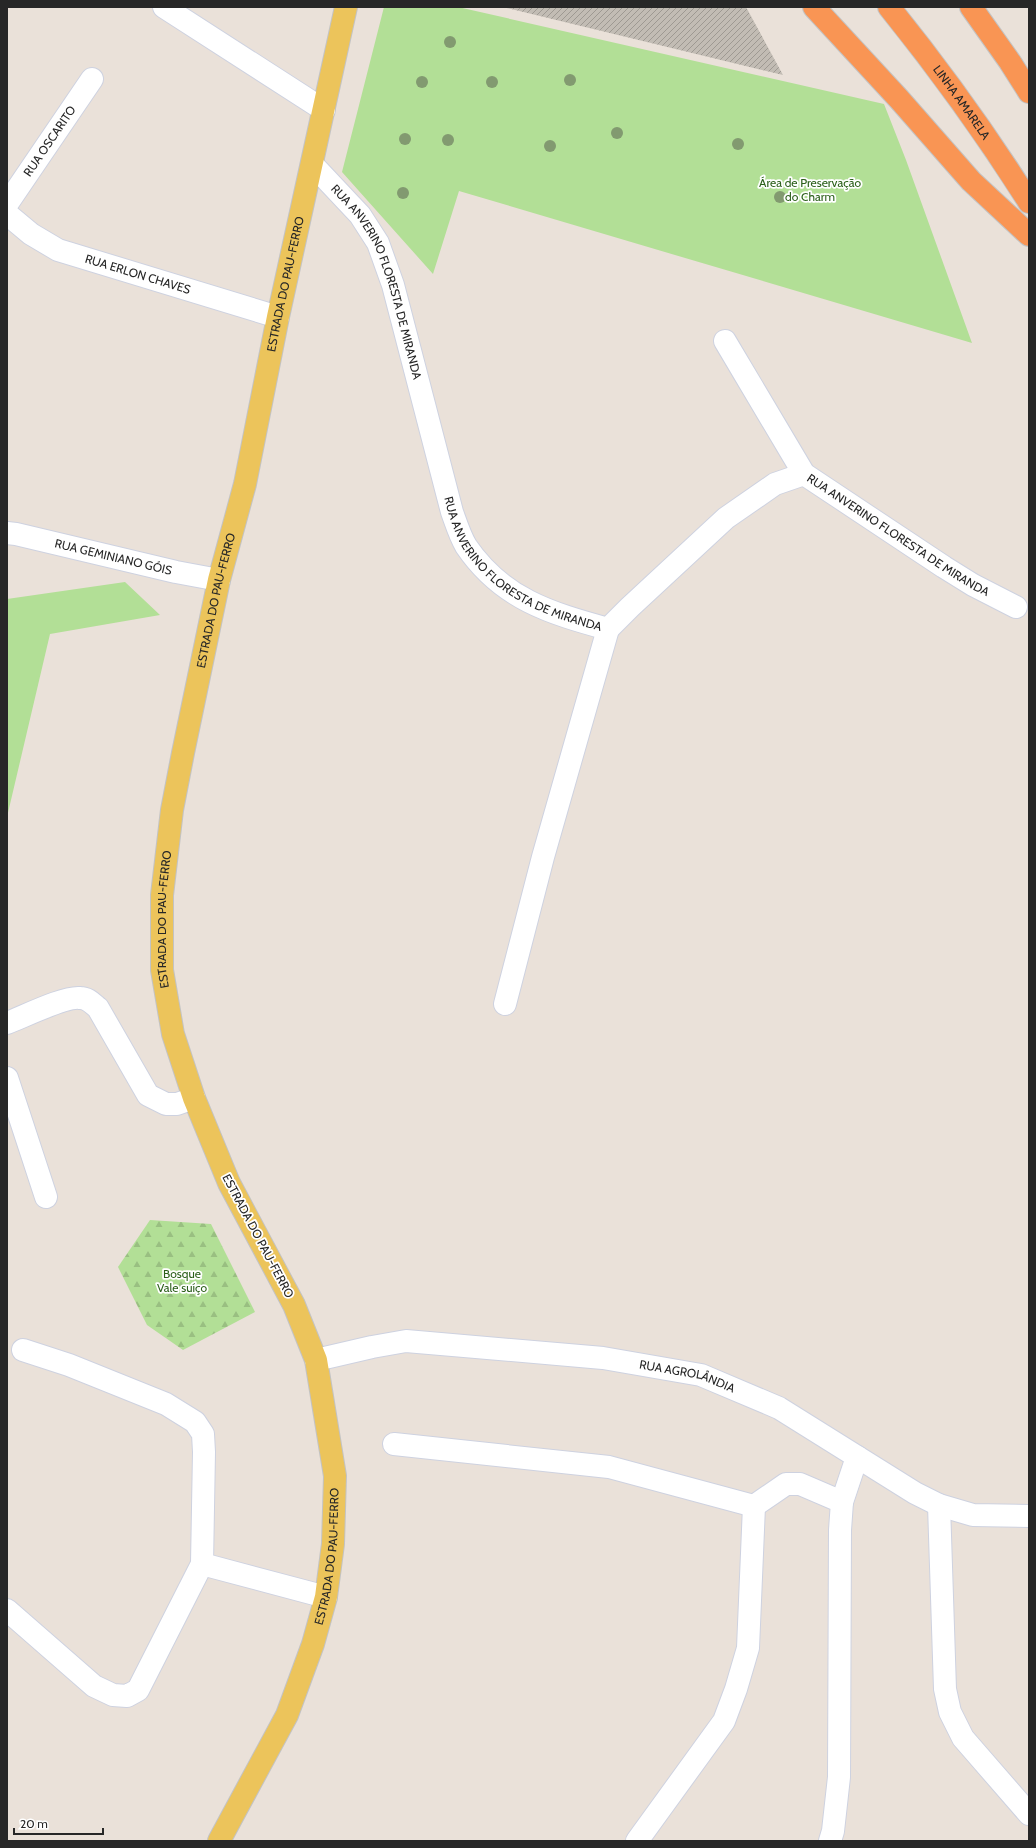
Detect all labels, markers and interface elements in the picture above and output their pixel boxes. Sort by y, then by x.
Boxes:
street label: LINHA AMARELA [930,62,994,143]
street label: RUA OSCARITO [20,102,79,179]
park label: Área de Preservação do Charm [759,175,861,204]
street label: RUA ANVERINO FLORESTA DE MIRANDA [328,181,425,381]
street label: ESTRADA DO PAU-FERRO [263,215,307,353]
street label: RUA ERLON CHAVES [83,251,193,297]
street label: RUA ANVERINO FLORESTA DE MIRANDA [804,470,993,599]
street label: RUA ANVERINO FLORESTA DE MIRANDA [441,495,604,634]
street label: ESTRADA DO PAU-FERRO [193,531,238,669]
street label: RUA GEMINIANO GÓIS [53,535,174,578]
street label: ESTRADA DO PAU-FERRO [154,850,174,989]
street label: ESTRADA DO PAU-FERRO [219,1171,297,1300]
park label: Bosque Vale suíço [157,1266,207,1295]
street label: RUA AGROLÂNDIA [638,1356,738,1396]
street label: ESTRADA DO PAU-FERRO [311,1488,342,1626]
scale bar [14,1810,103,1836]
text: 20 m [20,1816,48,1831]

